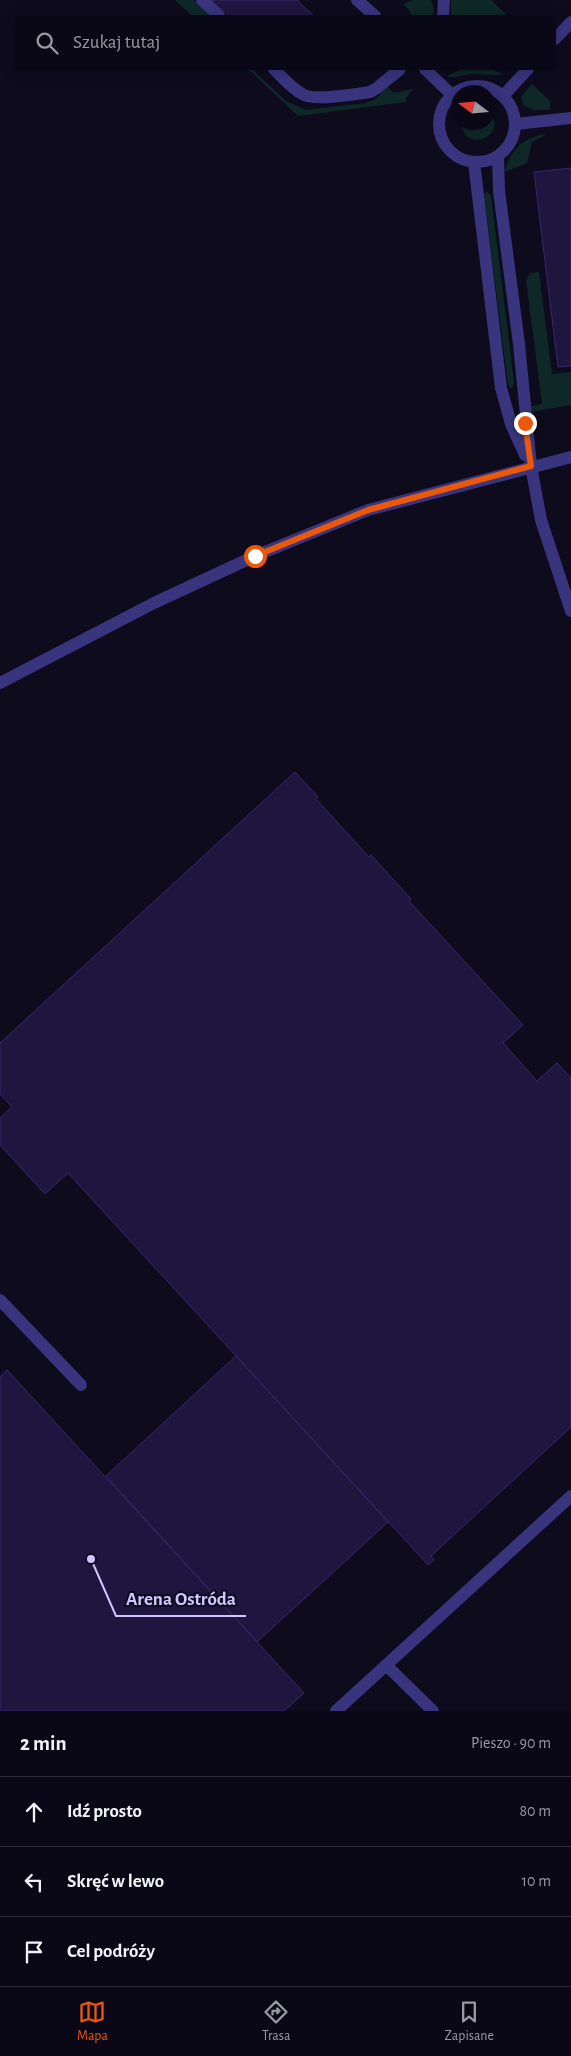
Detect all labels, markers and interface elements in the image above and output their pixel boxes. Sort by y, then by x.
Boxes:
search box [15,15,556,70]
icon: search [33,29,61,57]
text: Szukaj tutaj [73,33,160,52]
north arrow [451,85,496,130]
route end [514,412,537,435]
route start [244,545,267,568]
callout: Arena Ostróda [116,1582,246,1616]
text: Arena Ostróda [126,1590,236,1609]
text: 2 min [20,1733,67,1754]
text: Pieszo · 90 m [471,1735,551,1751]
icon: ahead [20,1798,48,1826]
text: Idź prosto [67,1802,142,1821]
text: 80 m [520,1803,551,1819]
icon: left [20,1868,48,1896]
text: Skręć w lewo [67,1872,164,1891]
text: 10 m [522,1873,551,1889]
icon: arrive [20,1938,48,1966]
text: Cel podróży [67,1942,155,1961]
tab: Mapa [77,1998,108,2045]
tab: Trasa [262,1998,290,2045]
tab: Zapisane [444,1998,494,2045]

